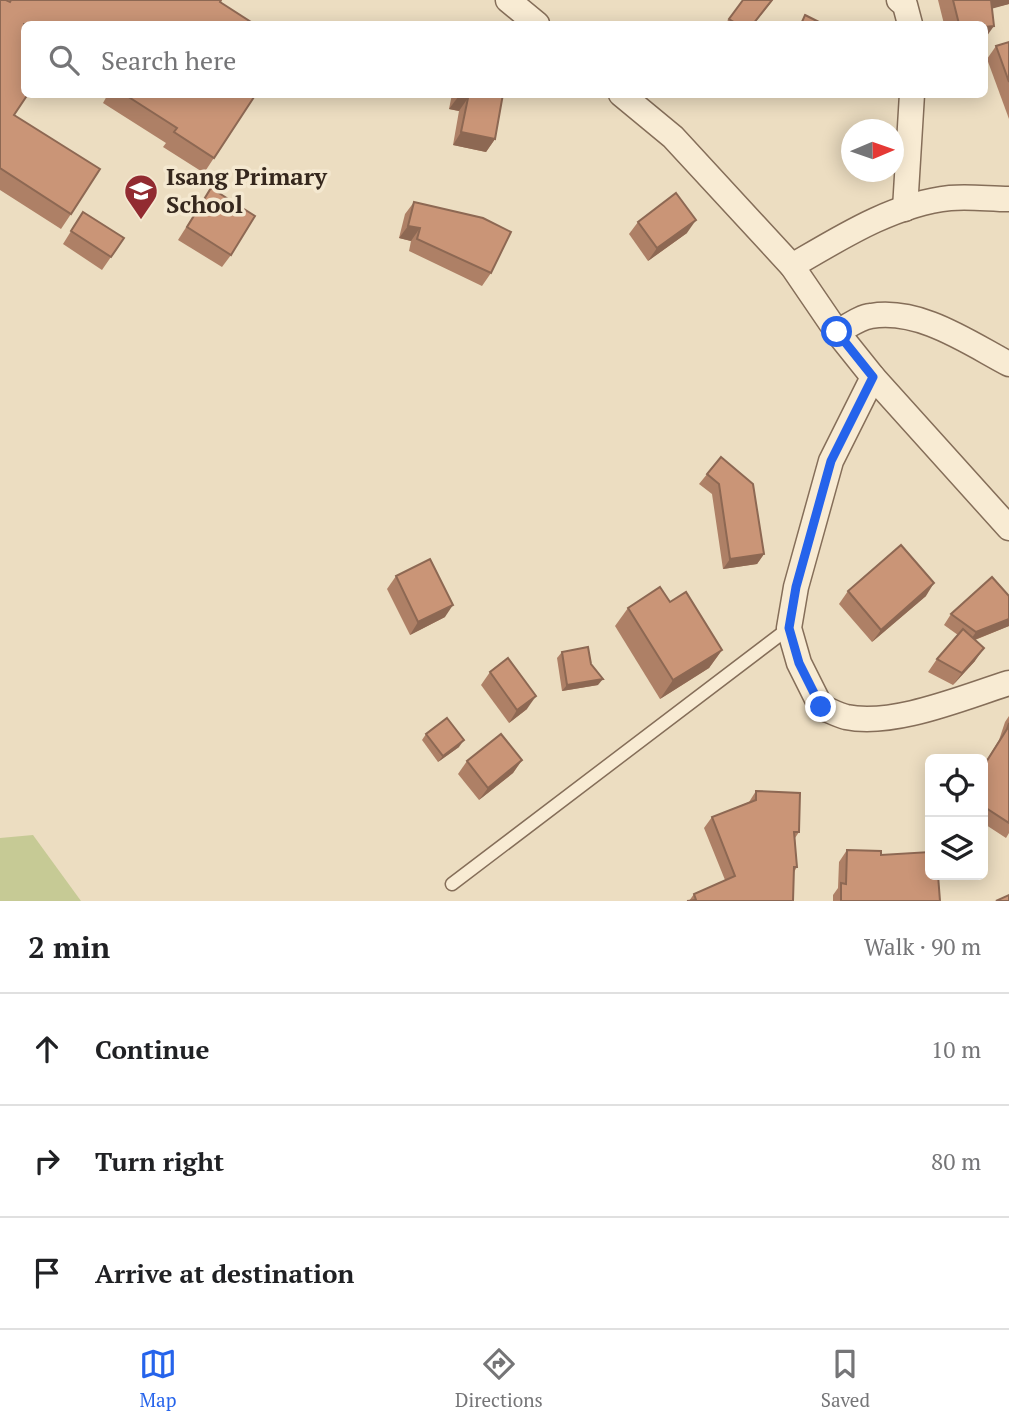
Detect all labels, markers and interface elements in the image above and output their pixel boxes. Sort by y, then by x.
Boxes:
search box [21,21,988,98]
icon: search [45,41,83,79]
text: Search here [101,43,236,77]
north arrow [841,119,904,182]
place label: Isang Primary School [166,160,328,220]
school or university icon: Isang Primary School [122,172,160,221]
route start [821,316,852,347]
route end [805,691,836,722]
map controls [925,754,988,880]
button: locate [925,754,988,817]
button: layers [925,817,988,880]
text: 2 min [28,927,110,967]
text: Walk · 90 m [864,931,981,962]
icon: ahead [28,1030,66,1068]
text: Continue [95,1032,209,1066]
text: 10 m [931,1034,981,1065]
icon: right [28,1142,66,1180]
text: Turn right [95,1144,224,1178]
text: 80 m [931,1146,981,1177]
icon: arrive [28,1254,66,1292]
text: Arrive at destination [95,1256,354,1290]
tab: Map [139,1345,177,1412]
tab: Directions [455,1345,543,1412]
tab: Saved [821,1345,870,1412]

